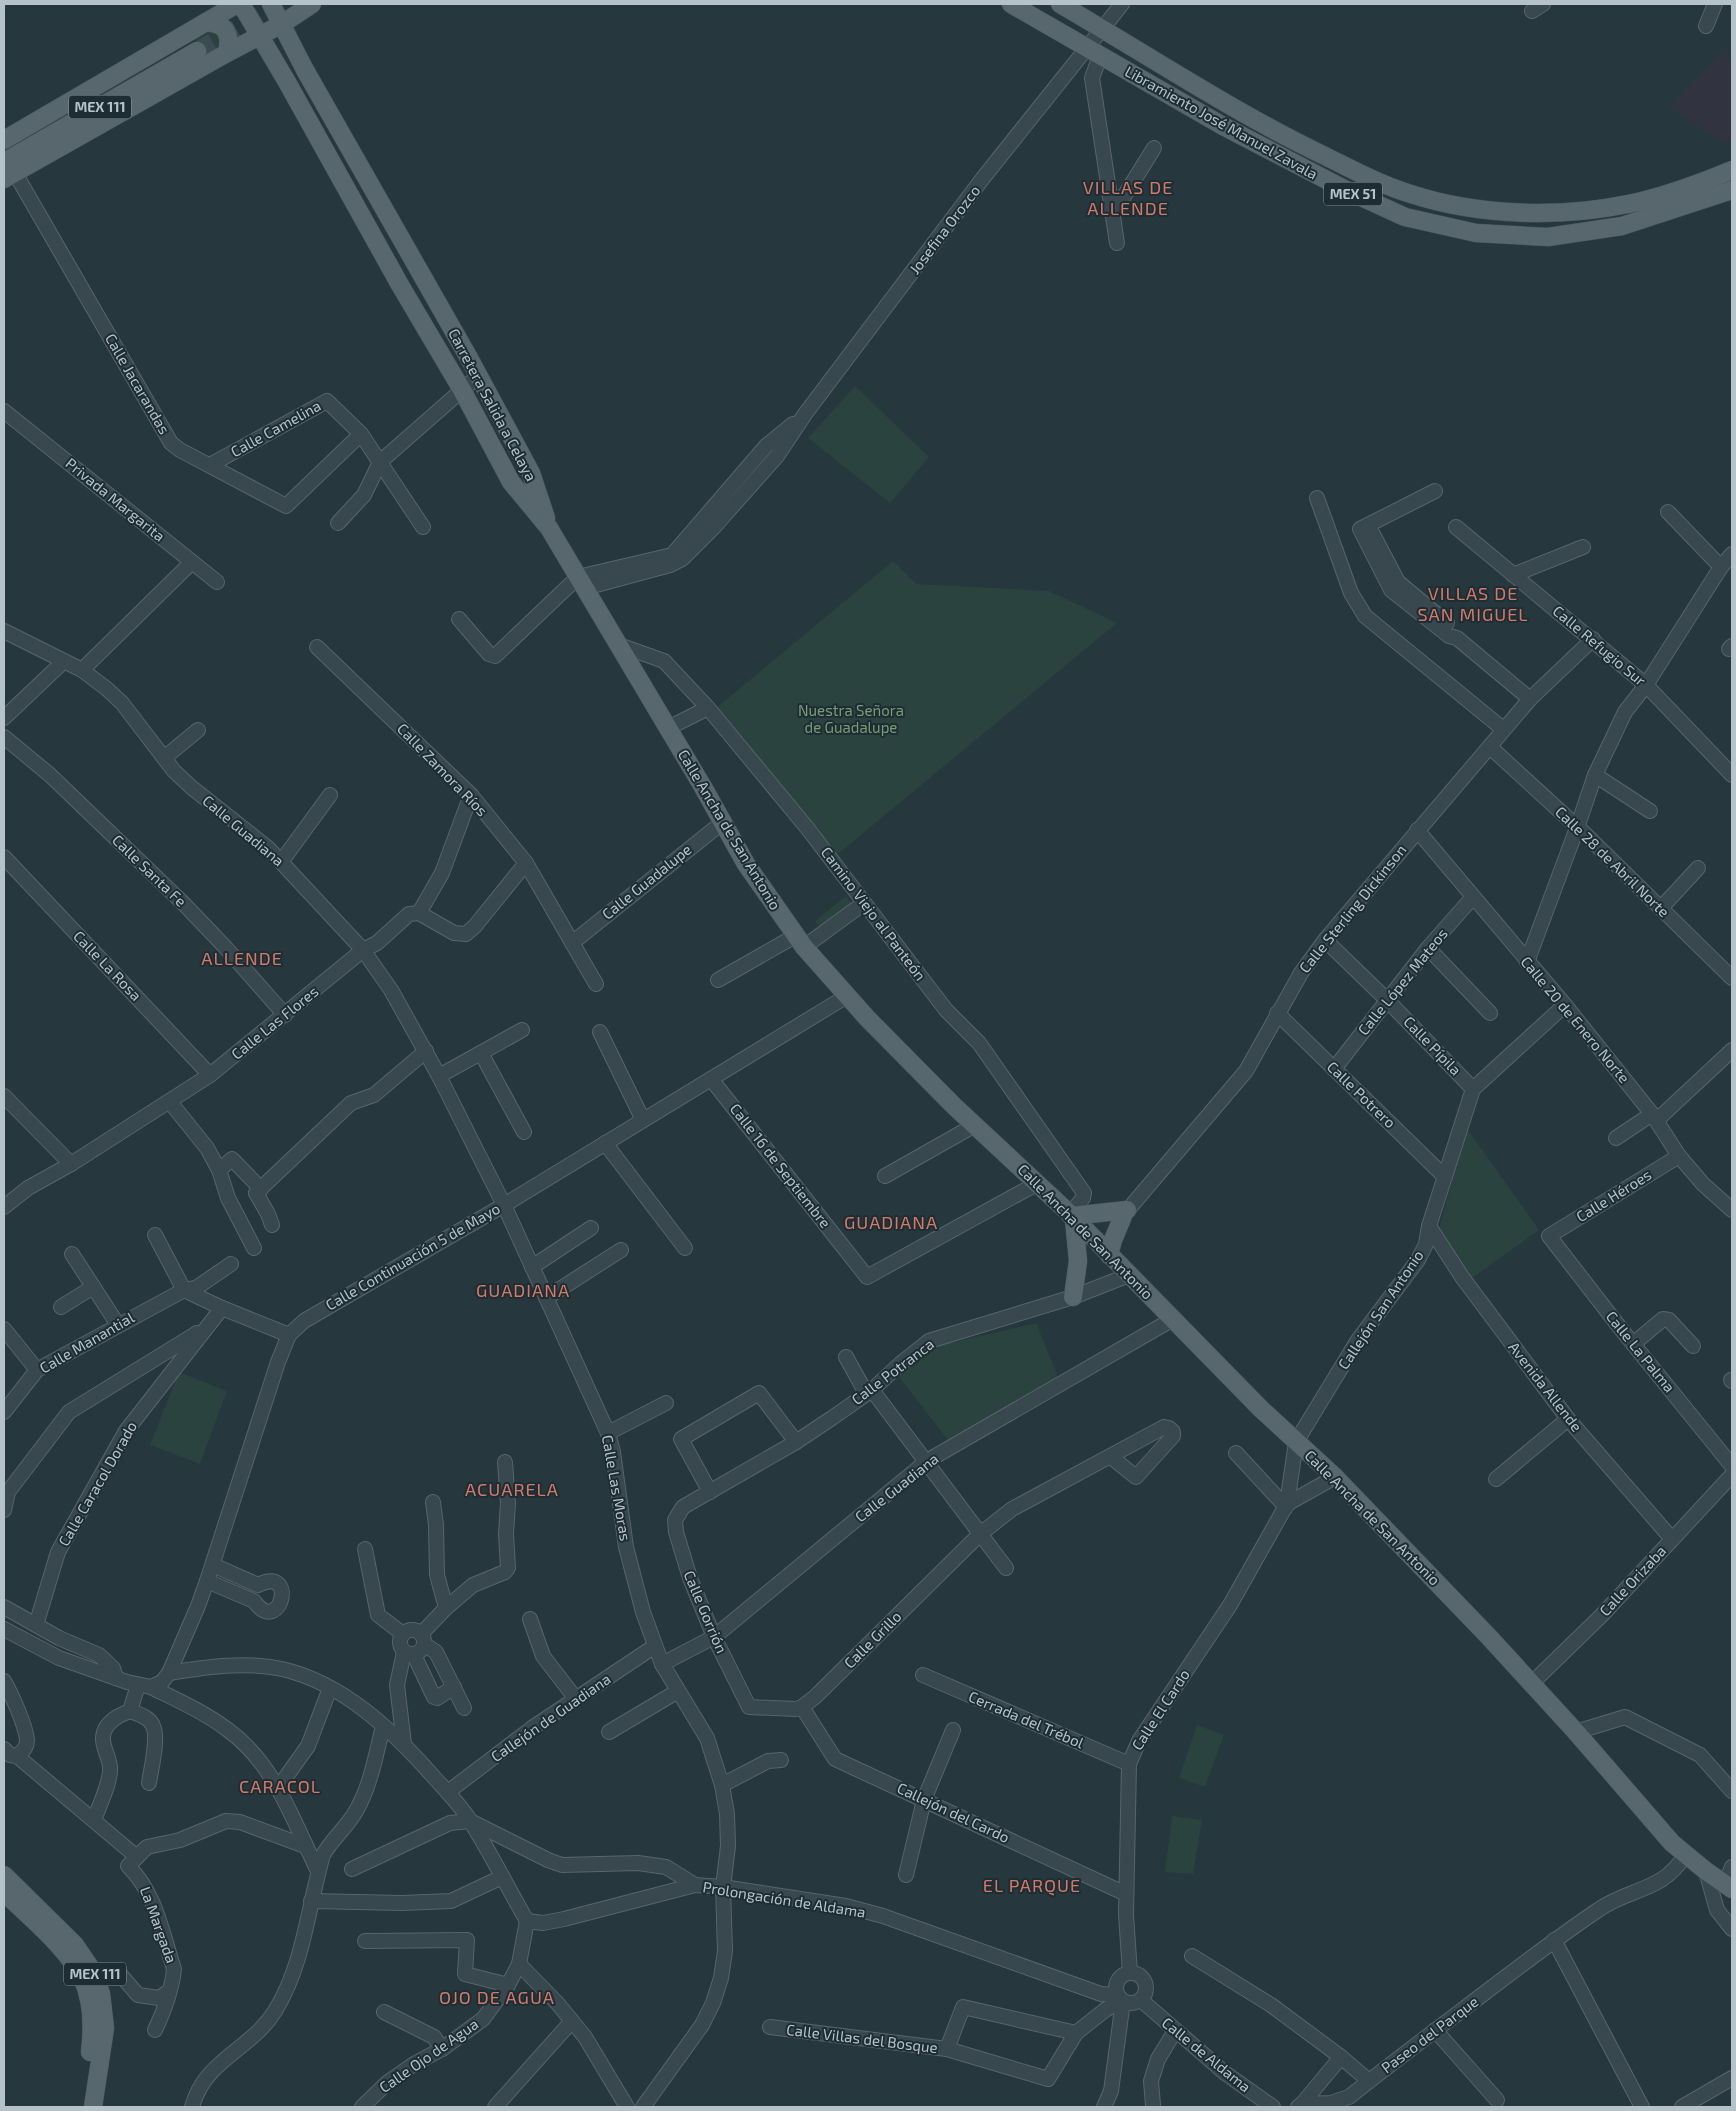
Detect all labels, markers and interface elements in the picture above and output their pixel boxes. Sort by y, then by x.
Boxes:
street label: Libramiento José Manuel Zavala [1122,62,1321,183]
road number: MEX 111 [69,95,131,118]
district label: VILLAS DE ALLENDE [1083,176,1173,219]
street label: Josefina Orozco [905,181,983,277]
road number: MEX 51 [1324,182,1382,205]
street label: Carretera Salida a Celaya [445,325,541,484]
street label: Calle Jacarandas [102,330,174,437]
street label: Calle Camelina [227,396,324,460]
street label: Privada Margarita [62,454,169,545]
district label: VILLAS DE SAN MIGUEL [1417,582,1529,625]
street label: Calle Refugio Sur [1550,601,1650,689]
park label: Nuestra Señora de Guadalupe [798,701,904,736]
street label: Calle Zamora Ríos [394,719,492,820]
street label: Calle Ancha de San Antonio [675,746,785,913]
street label: Calle Guadiana [199,791,288,870]
street label: Calle 28 de Abril Norte [1552,802,1673,920]
street label: Calle Santa Fe [109,831,190,910]
street label: Calle Guadalupe [598,840,695,923]
street label: Calle Sterling Dickinson [1295,841,1409,976]
street label: Camino Viejo al Panteón [817,843,930,984]
street label: Calle López Mateos [1354,924,1451,1038]
street label: Calle La Rosa [70,927,145,1004]
district label: ALLENDE [201,947,283,969]
street label: Calle 20 de Enero Norte [1518,952,1634,1086]
street label: Calle Las Flores [227,982,321,1063]
street label: Calle Pípila [1400,1012,1465,1078]
street label: Calle Potrero [1324,1057,1400,1131]
street label: Calle 16 de Septiembre [727,1099,835,1231]
street label: Calle Ancha de San Antonio [1014,1160,1157,1303]
street label: Calle Héroes [1573,1165,1654,1225]
street label: Calle Continuación 5 de Mayo [322,1199,503,1314]
district label: GUADIANA [844,1211,938,1233]
street label: Callejón San Antonio [1334,1247,1428,1373]
district label: GUADIANA [476,1279,570,1301]
street label: Calle Manantial [36,1307,137,1376]
street label: Calle La Palma [1603,1307,1679,1396]
street label: Calle Potranca [848,1334,937,1408]
street label: Avenida Allende [1505,1338,1586,1435]
street label: Calle Caracol Dorado [54,1418,140,1549]
street label: Calle Las Moras [599,1433,635,1542]
street label: Calle Ancha de San Antonio [1301,1446,1444,1589]
street label: Calle Guadiana [851,1449,942,1525]
district label: ACUARELA [465,1478,559,1500]
street label: Calle Orizaba [1595,1541,1669,1619]
street label: Calle Gorrión [680,1568,731,1656]
street label: Calle Grillo [840,1607,905,1672]
street label: Calle El Cardo [1127,1666,1193,1753]
street label: Callejón de Guadiana [487,1669,614,1766]
street label: Cerrada del Trébol [966,1687,1087,1752]
district label: CARACOL [239,1775,321,1797]
street label: Callejón del Cardo [894,1778,1012,1847]
district label: EL PARQUE [983,1874,1081,1896]
street label: Prolongación de Aldama [701,1877,867,1921]
street label: La Margada [137,1884,181,1965]
road number: MEX 111 [64,1962,126,1986]
district label: OJO DE AGUA [439,1986,555,2008]
street label: Paseo del Parque [1377,1992,1481,2076]
street label: Calle de Aldama [1159,2013,1255,2095]
street label: Calle Ojo de Agua [375,2014,482,2097]
street label: Calle Villas del Bosque [785,2020,939,2056]

